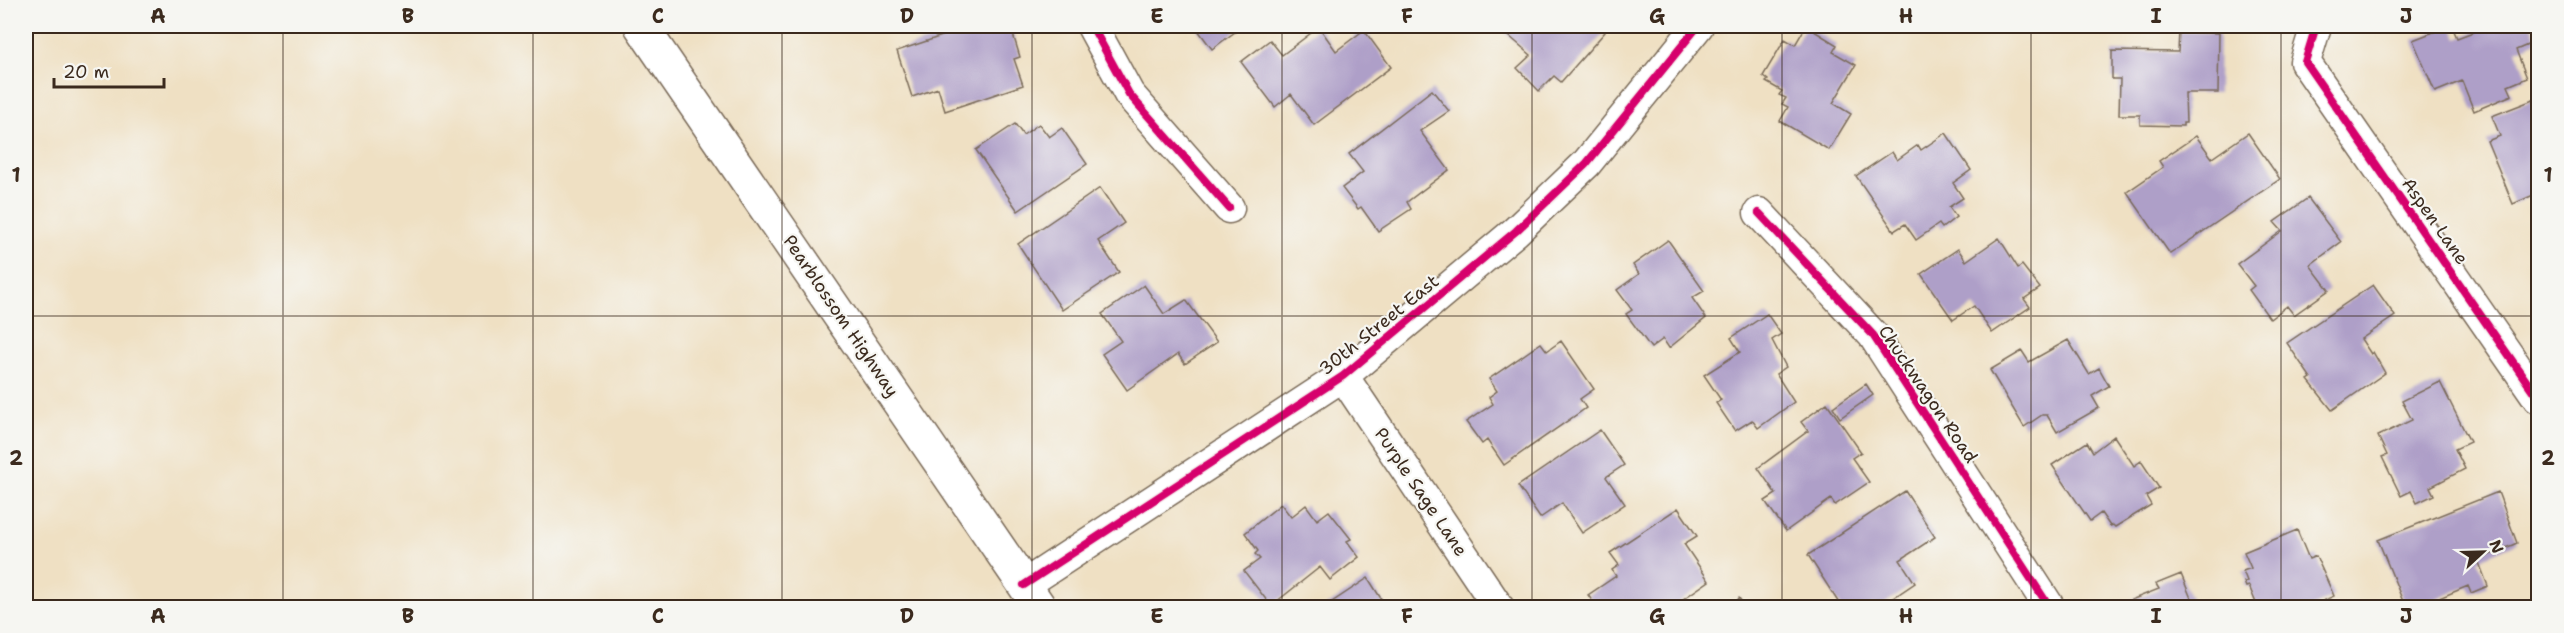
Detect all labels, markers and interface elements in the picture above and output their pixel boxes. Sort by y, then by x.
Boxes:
text: A [150,3,166,29]
text: B [402,3,414,29]
text: C [652,3,664,29]
text: D [900,3,914,29]
text: E [1150,3,1164,29]
text: F [1401,3,1413,29]
text: G [1649,3,1665,29]
text: H [1899,3,1913,29]
text: I [2150,3,2162,29]
text: J [2400,3,2413,29]
scale bar [54,51,164,89]
text: 20 m [63,60,109,84]
text: 1 [11,162,21,188]
text: 1 [2543,162,2553,188]
street label: Aspen Lane [2396,173,2474,269]
street label: Pearblossom Highway [778,230,904,402]
street label: 30th Street East [1314,269,1444,381]
street label: Chuckwagon Road [1873,320,1983,468]
street label: Purple Sage Lane [1369,423,1473,561]
text: 2 [9,445,23,471]
text: 2 [2541,445,2555,471]
north arrow [2453,522,2513,582]
text: N [2484,537,2509,556]
text: A [150,603,166,629]
text: B [402,603,414,629]
text: C [652,603,664,629]
text: D [900,603,914,629]
text: E [1150,603,1164,629]
text: F [1401,603,1413,629]
text: G [1649,603,1665,629]
text: H [1899,603,1913,629]
text: I [2150,603,2162,629]
text: J [2400,603,2413,629]

